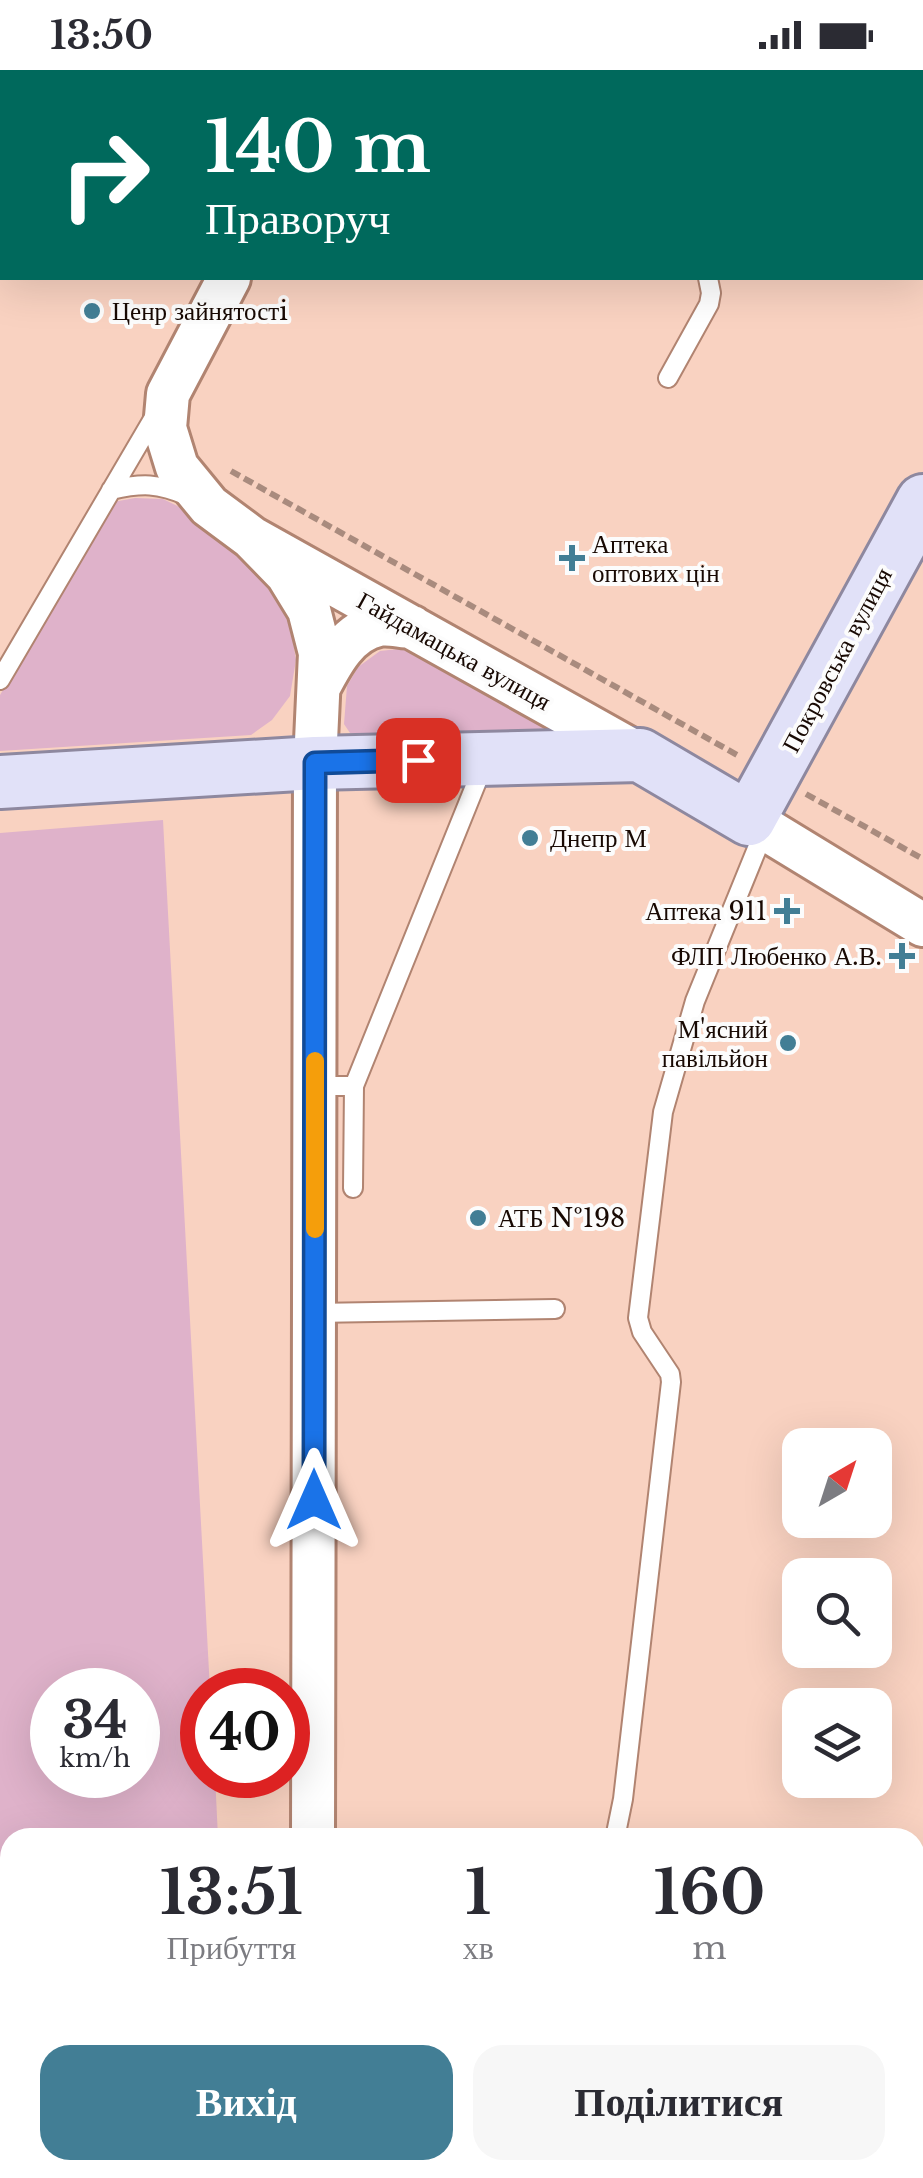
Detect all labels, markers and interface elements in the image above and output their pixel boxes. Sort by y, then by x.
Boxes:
text: 13:50 [50,12,153,59]
text: 140 m [205,104,431,191]
icon: right [40,110,170,240]
text: Праворуч [205,190,390,246]
place label: Ценр зайнятостi [112,296,288,327]
marker: Ценр зайнятостi [81,300,103,322]
place label: Аптека оптових цін [592,529,720,589]
marker: Аптека оптових цін [561,547,583,569]
street label: Покровська вулиця [775,562,899,758]
street label: Гайдамацька вулиця [352,585,557,717]
pin [376,718,461,803]
icon: arrive [391,733,446,788]
place label: Днепр М [550,823,647,854]
marker: Днепр М [519,827,541,849]
place label: Аптека 911 [645,896,767,927]
marker: Аптека 911 [776,900,798,922]
place label: ФЛП Любенко А.В. [671,941,882,972]
marker: ФЛП Любенко А.В. [891,945,913,967]
place label: М'ясний павільйон [662,1014,768,1074]
marker: М'ясний павільйон [777,1032,799,1054]
place label: АТБ №198 [498,1203,625,1234]
marker: АТБ №198 [467,1207,489,1229]
north arrow [782,1428,892,1538]
map controls [782,1428,892,1798]
position arrow [262,1448,366,1552]
button: search [782,1558,892,1668]
speed limit sign: 40 [180,1668,310,1798]
button: layers [782,1688,892,1798]
text: 34 [62,1689,128,1752]
text: km/h [60,1743,130,1774]
text: 13:51 [160,1856,303,1930]
text: 1 [465,1856,491,1930]
text: 160 [653,1856,765,1930]
text: Прибуття [167,1928,296,1968]
text: хв [463,1928,494,1968]
text: m [692,1928,727,1968]
button: Вихід [40,2045,453,2160]
button: Поділитися [473,2045,885,2160]

